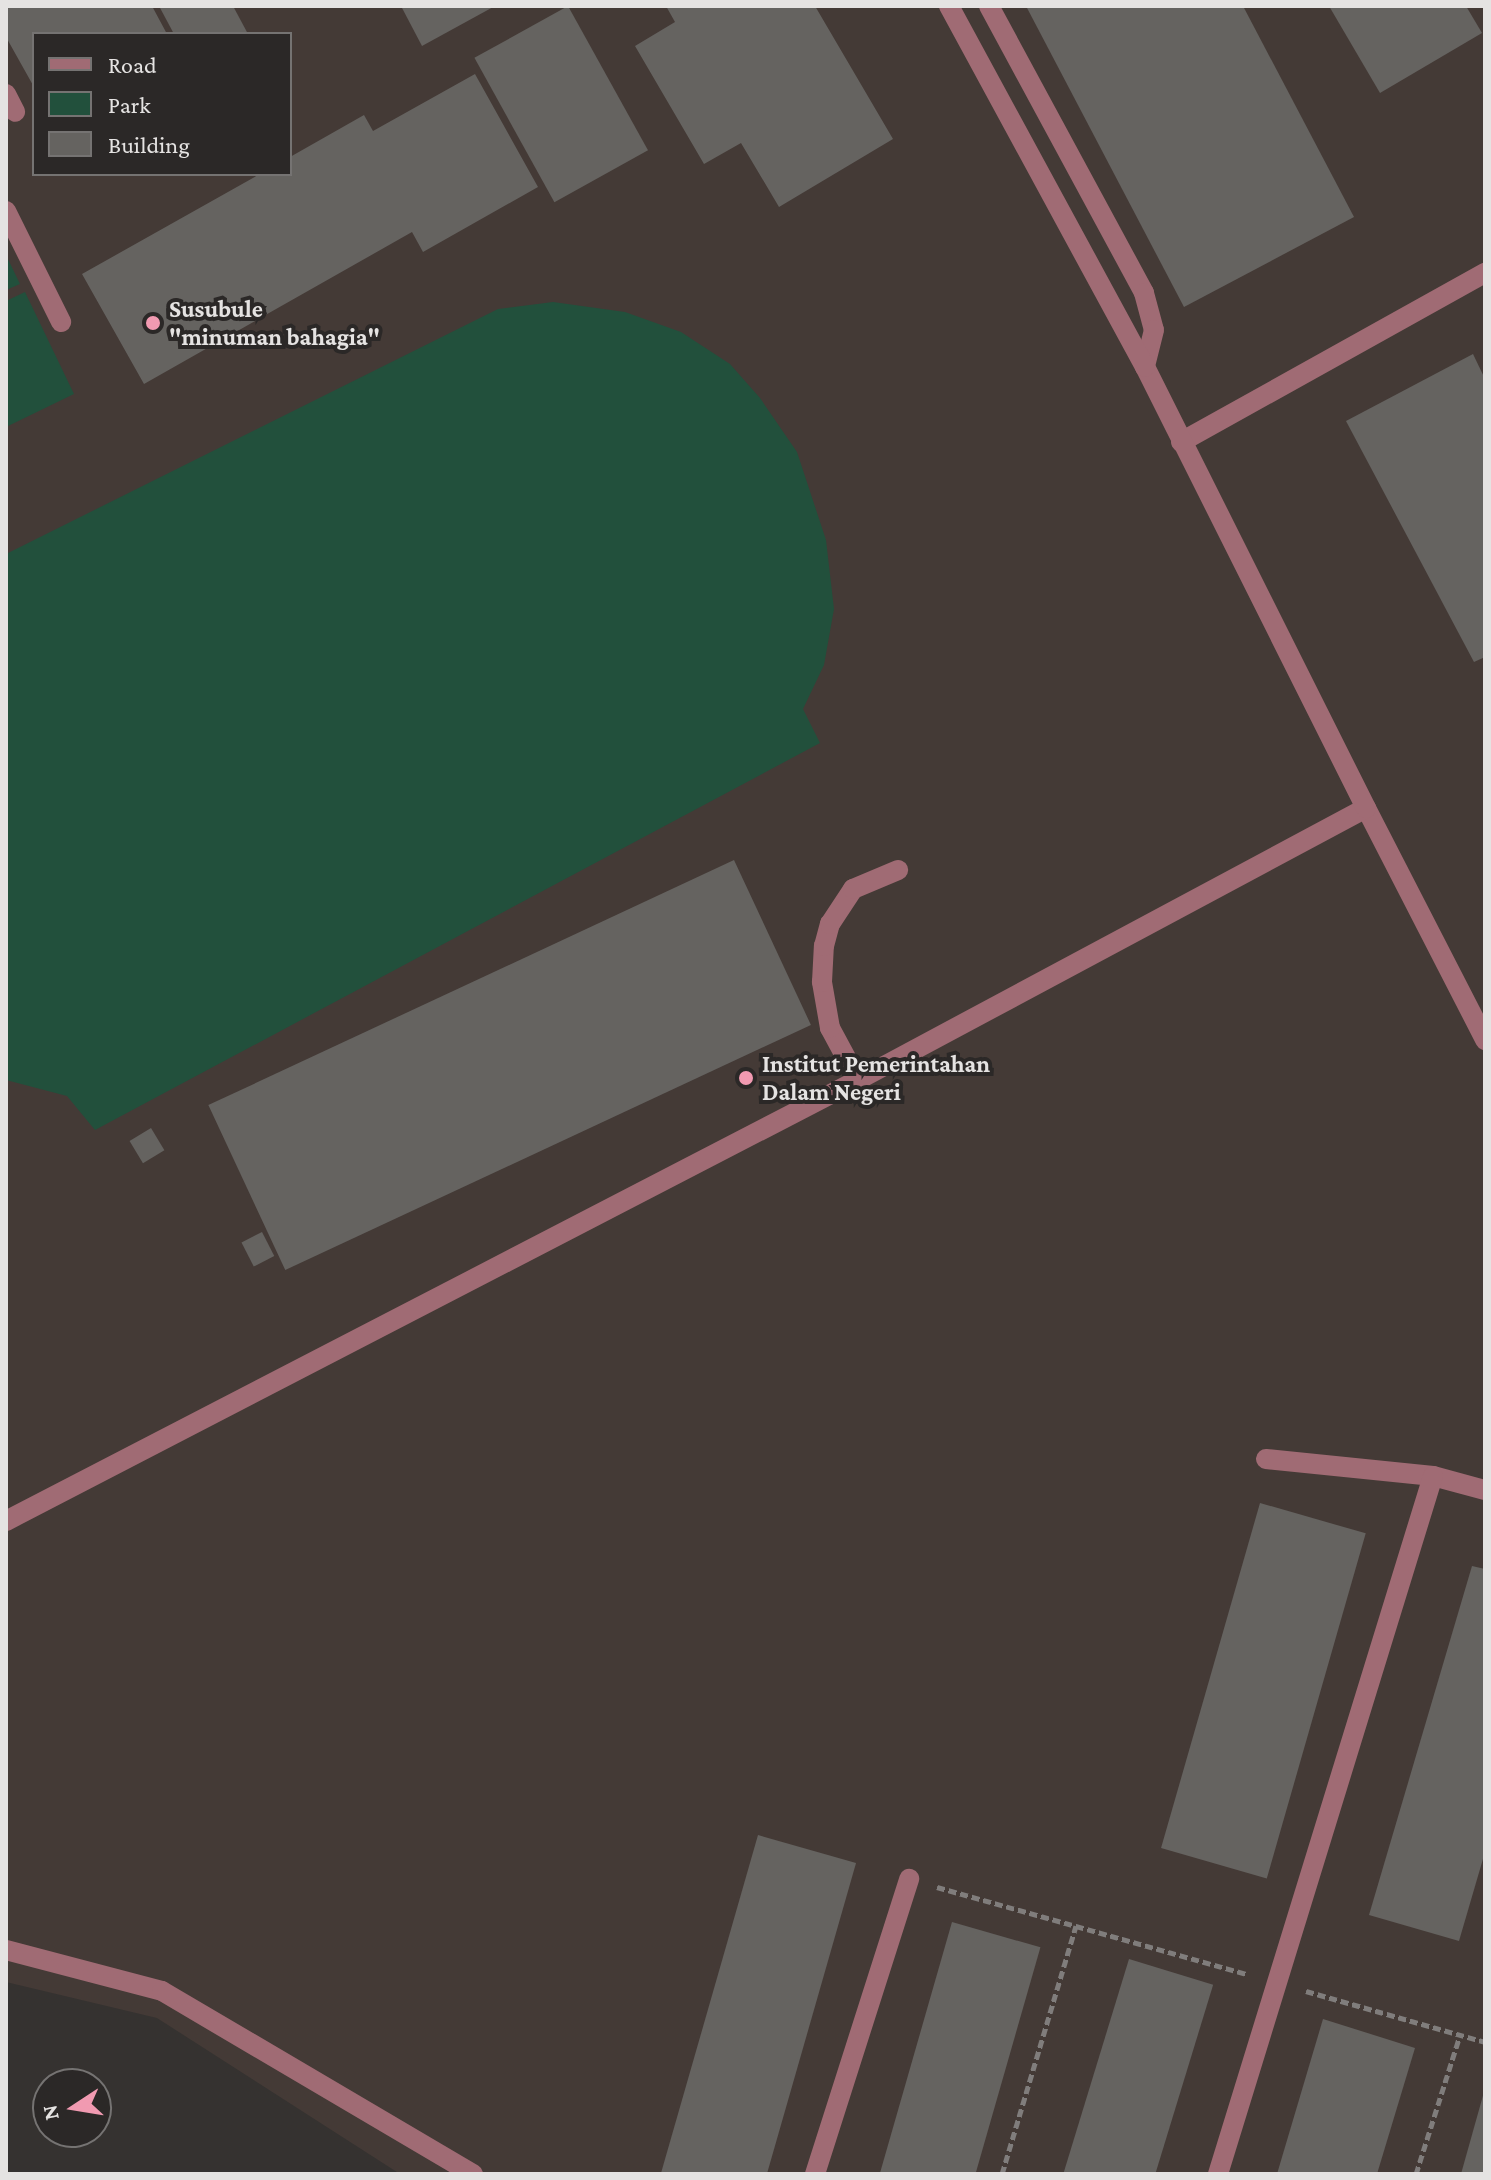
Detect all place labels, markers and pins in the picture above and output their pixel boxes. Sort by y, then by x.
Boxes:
place label: Susubule "minuman bahagia" [169,295,380,351]
marker: Susubule "minuman bahagia" [144,314,162,332]
place label: Institut Pemerintahan Dalam Negeri [762,1050,990,1106]
marker: Institut Pemerintahan Dalam Negeri [737,1069,755,1087]

